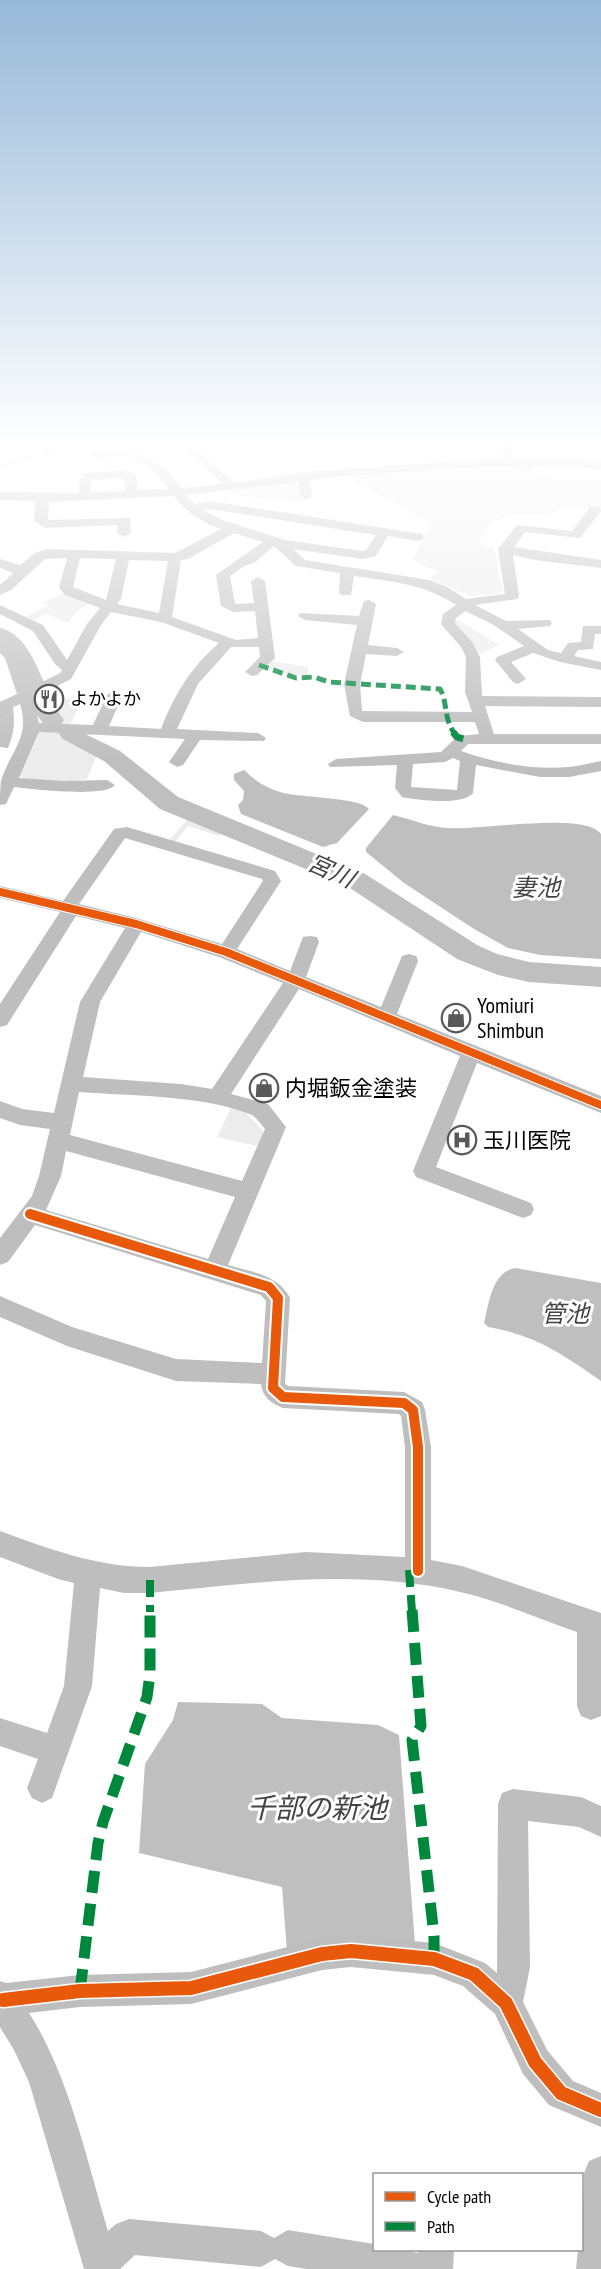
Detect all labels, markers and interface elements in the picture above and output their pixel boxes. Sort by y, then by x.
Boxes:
restaurant icon: よかよか [33,683,65,715]
place label: よかよか [70,687,141,710]
water label: 宮川 [303,847,362,896]
water label: 妻池 [512,872,562,903]
place label: Yomiuri Shimbun [477,991,544,1044]
shop icon: Yomiuri Shimbun [440,1002,472,1034]
shop icon: 内堀鈑金塗装 [248,1072,280,1104]
place label: 内堀鈑金塗装 [285,1074,417,1102]
hospital icon: 玉川医院 [446,1124,478,1156]
place label: 玉川医院 [483,1126,571,1154]
water label: 管池 [541,1298,591,1329]
water label: 千部の新池 [247,1789,390,1826]
legend [373,2173,583,2251]
text: Cycle path [427,2185,491,2208]
text: Path [427,2215,455,2238]

